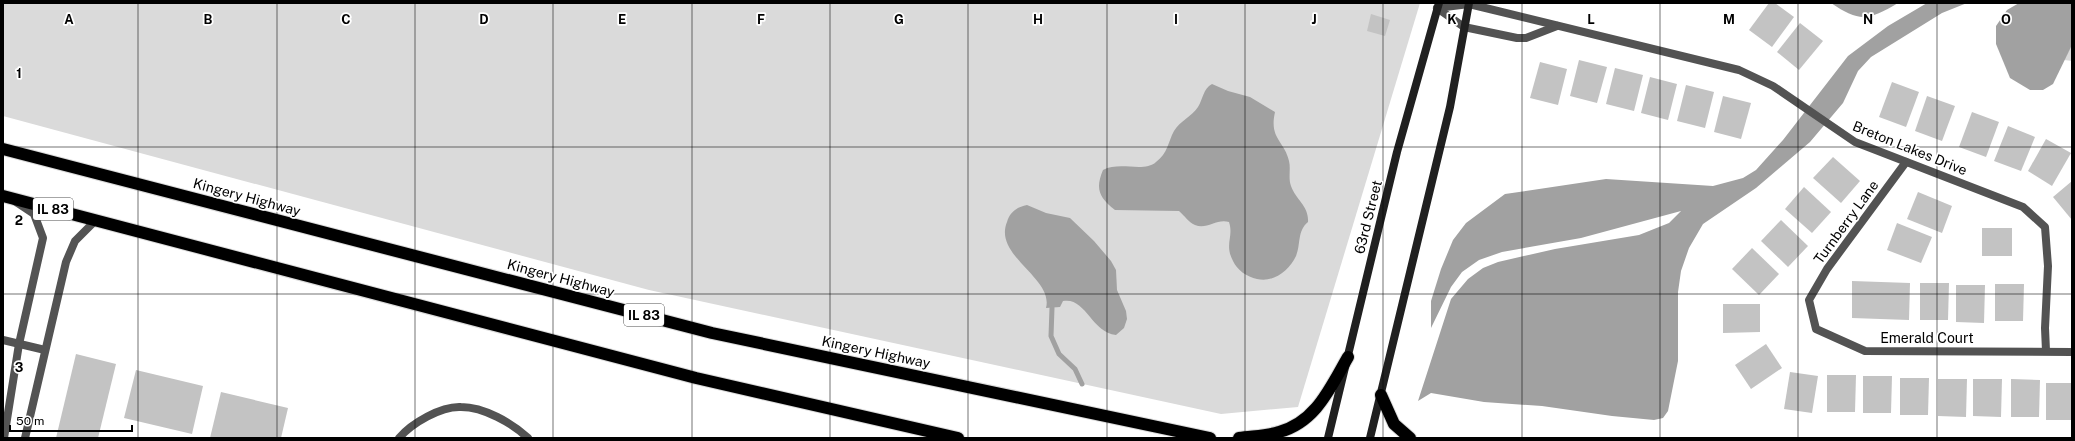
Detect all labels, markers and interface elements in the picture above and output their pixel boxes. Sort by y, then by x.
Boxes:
text: A [64,12,74,27]
text: B [204,12,213,27]
text: C [341,12,351,27]
text: D [479,12,489,27]
text: E [618,12,626,27]
text: F [757,12,765,27]
text: G [894,12,904,27]
text: H [1033,12,1043,27]
text: I [1174,12,1178,27]
text: J [1311,12,1317,27]
text: K [1447,12,1457,27]
text: L [1587,12,1595,27]
text: M [1723,12,1735,27]
text: N [1863,12,1873,27]
text: O [2001,12,2011,27]
text: 1 [16,66,22,81]
street label: Breton Lakes Drive [1850,118,1970,178]
street label: Kingery Highway [192,175,303,219]
street label: Turnberry Lane [1810,177,1882,267]
street label: 63rd Street [1351,178,1385,256]
road number: IL 83 [33,198,73,220]
text: 2 [15,213,23,228]
street label: Kingery Highway [506,256,617,300]
road number: IL 83 [624,304,664,326]
street label: Emerald Court [1880,330,1974,346]
street label: Kingery Highway [820,333,932,371]
text: 3 [15,360,24,375]
scale bar [10,407,132,433]
text: 50 m [16,414,44,428]

